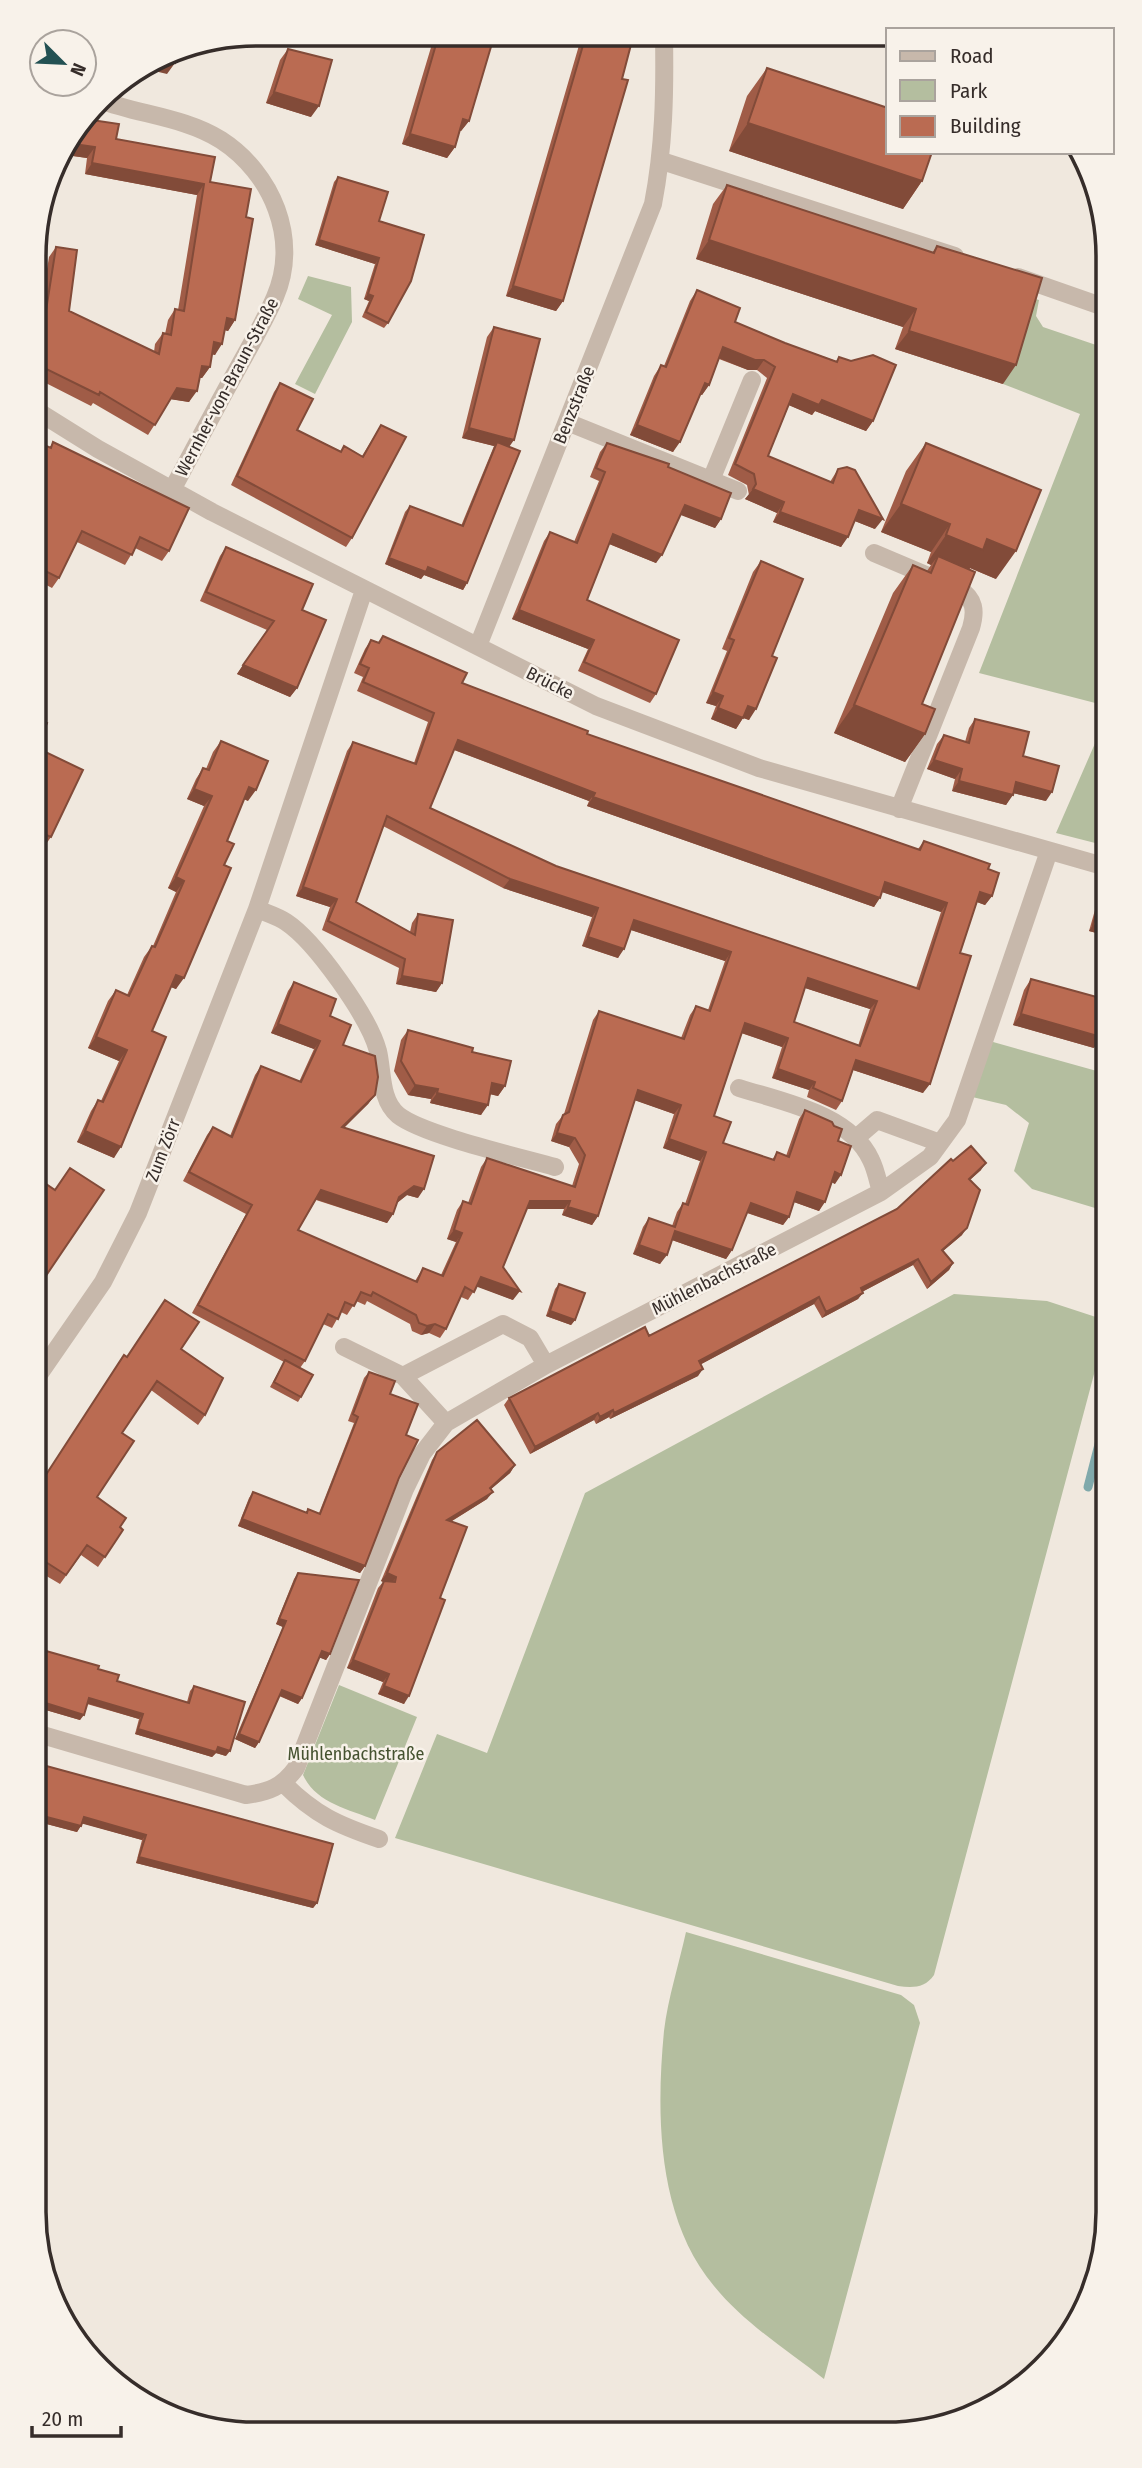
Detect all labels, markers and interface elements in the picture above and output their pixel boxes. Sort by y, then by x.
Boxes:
north arrow [28,28,98,98]
legend [886,28,1114,154]
text: Road [950,43,994,69]
text: N [65,60,91,80]
text: Park [950,78,988,104]
text: Building [950,113,1021,139]
street label: Wernher-von-Braun-Straße [171,294,284,480]
street label: Benzstraße [548,363,600,447]
street label: Brücke [523,662,578,704]
street label: Zum Zörr [141,1115,185,1185]
street label: Mühlenbachstraße [648,1238,780,1320]
park label: Mühlenbachstraße [288,1743,425,1765]
scale bar [32,2394,121,2438]
text: 20 m [42,2406,83,2432]

